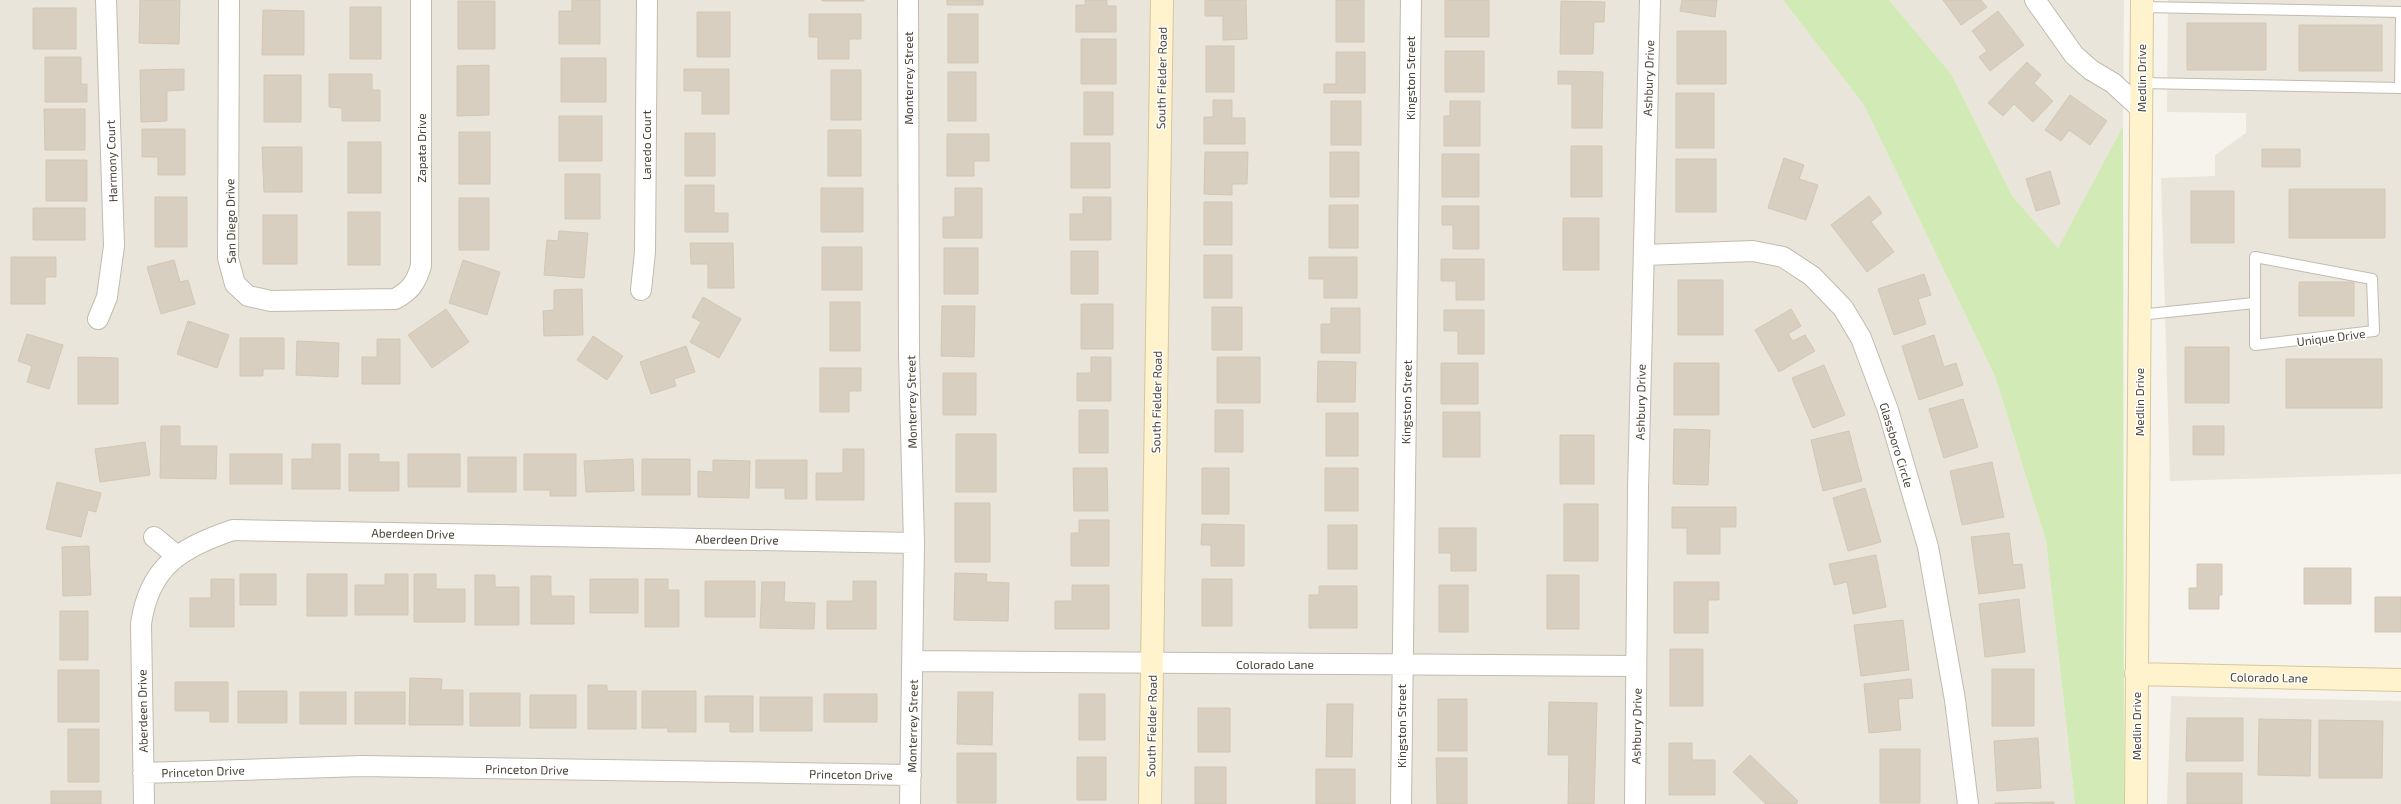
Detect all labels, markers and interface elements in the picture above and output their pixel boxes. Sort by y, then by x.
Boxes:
street label: South Fielder Road [1153,27,1169,129]
street label: Monterrey Street [901,31,915,125]
street label: Kingston Street [1403,35,1417,120]
street label: Ashbury Drive [1640,40,1656,116]
street label: Medlin Drive [2134,44,2148,112]
street label: Laredo Court [639,110,653,180]
street label: Zapata Drive [414,113,428,183]
street label: Harmony Court [103,119,119,202]
street label: San Diego Drive [222,178,238,264]
street label: Unique Drive [2296,326,2366,348]
street label: South Fielder Road [1148,351,1164,453]
street label: Monterrey Street [903,355,919,449]
street label: Kingston Street [1398,359,1414,444]
street label: Ashbury Drive [1632,364,1648,440]
street label: Medlin Drive [2132,368,2146,436]
street label: Glassboro Circle [1877,401,1917,489]
street label: Aberdeen Drive [371,525,455,541]
street label: Aberdeen Drive [695,531,779,547]
street label: Colorado Lane [1236,657,1314,671]
street label: Aberdeen Drive [134,669,150,753]
street label: Colorado Lane [2230,669,2308,685]
street label: South Fielder Road [1143,675,1159,777]
street label: Monterrey Street [904,679,920,773]
street label: Kingston Street [1394,683,1408,768]
street label: Ashbury Drive [1628,688,1644,764]
street label: Medlin Drive [2129,692,2143,760]
street label: Princeton Drive [485,761,569,777]
street label: Princeton Drive [161,763,245,779]
street label: Princeton Drive [809,766,893,782]

